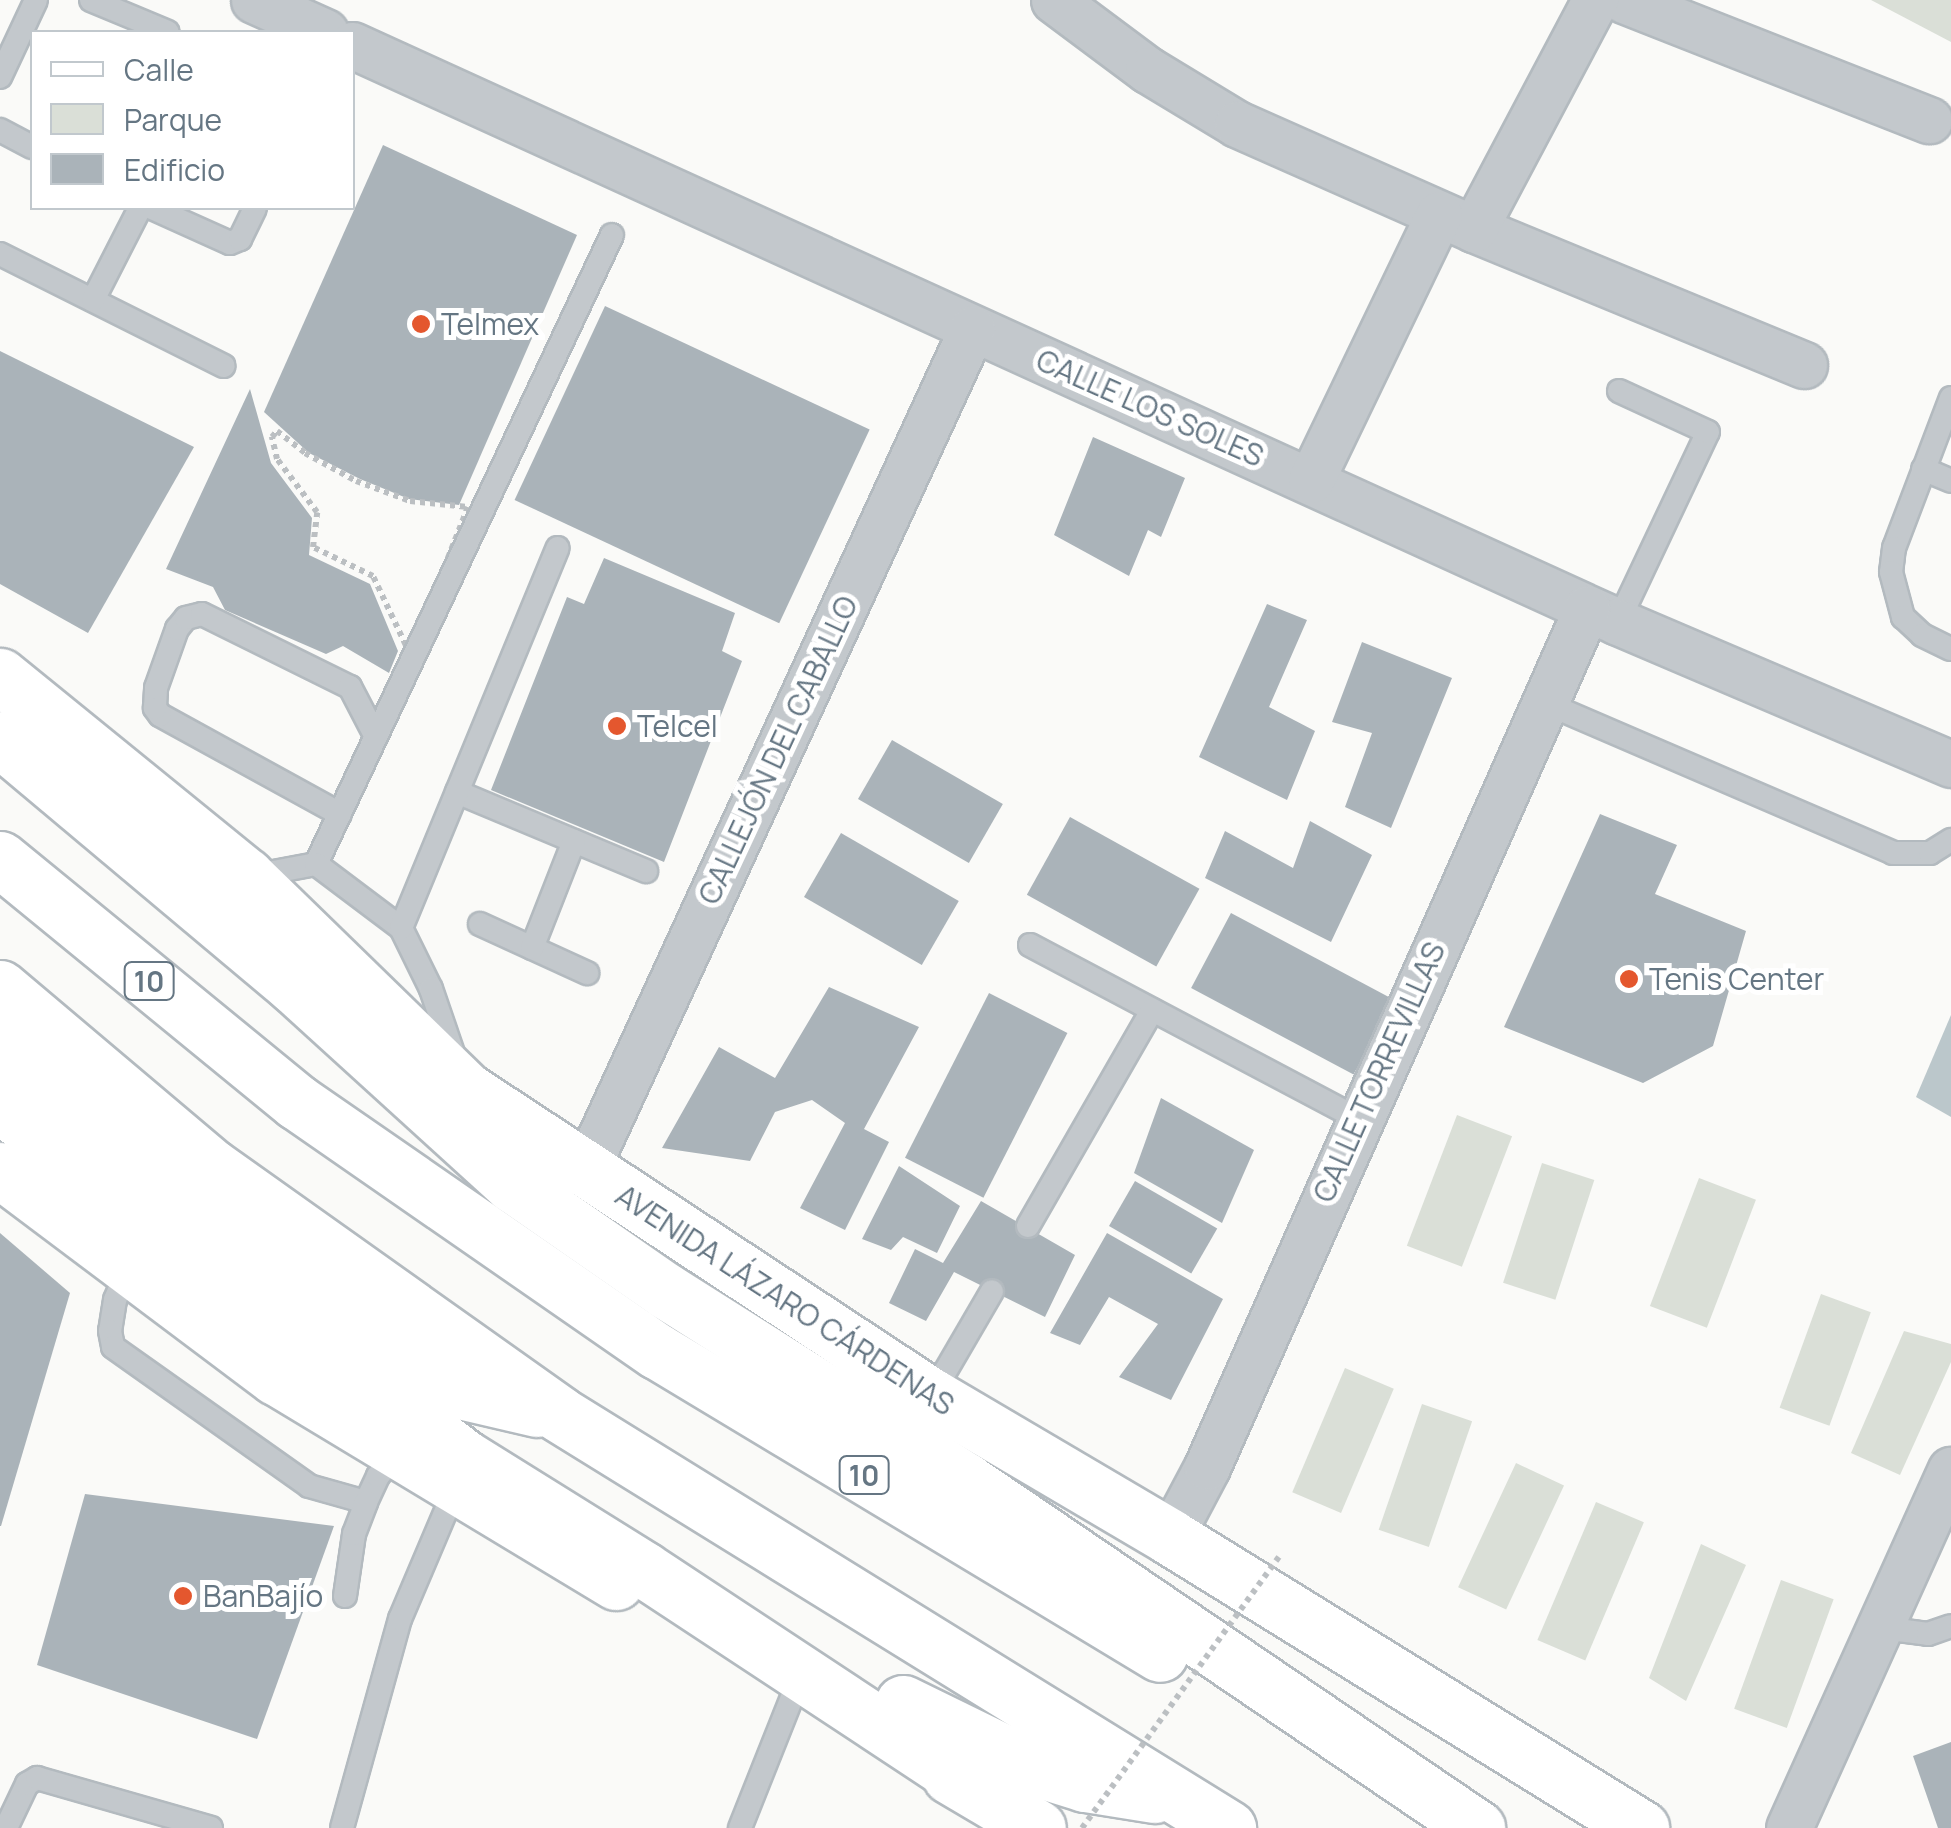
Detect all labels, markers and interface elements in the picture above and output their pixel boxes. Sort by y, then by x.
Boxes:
legend [30,30,355,210]
text: Calle [124,49,194,90]
text: Parque [124,99,222,140]
text: Edificio [124,149,225,190]
place label: Telmex [441,306,539,342]
marker: Telmex [410,313,432,335]
street label: CALLE LOS SOLES [1031,342,1269,474]
street label: CALLEJÓN DEL CABALLO [690,590,866,910]
place label: Telcel [637,708,718,744]
marker: Telcel [606,715,628,737]
street label: CALLE TORREVILLAS [1305,936,1453,1208]
road number: 10 [122,958,176,1004]
place label: Tenis Center [1649,961,1824,997]
marker: Tenis Center [1618,968,1640,990]
street label: AVENIDA LÁZARO CÁRDENAS [609,1177,961,1423]
road number: 10 [836,1452,892,1498]
place label: BanBajío [203,1578,323,1614]
marker: BanBajío [172,1585,194,1607]

